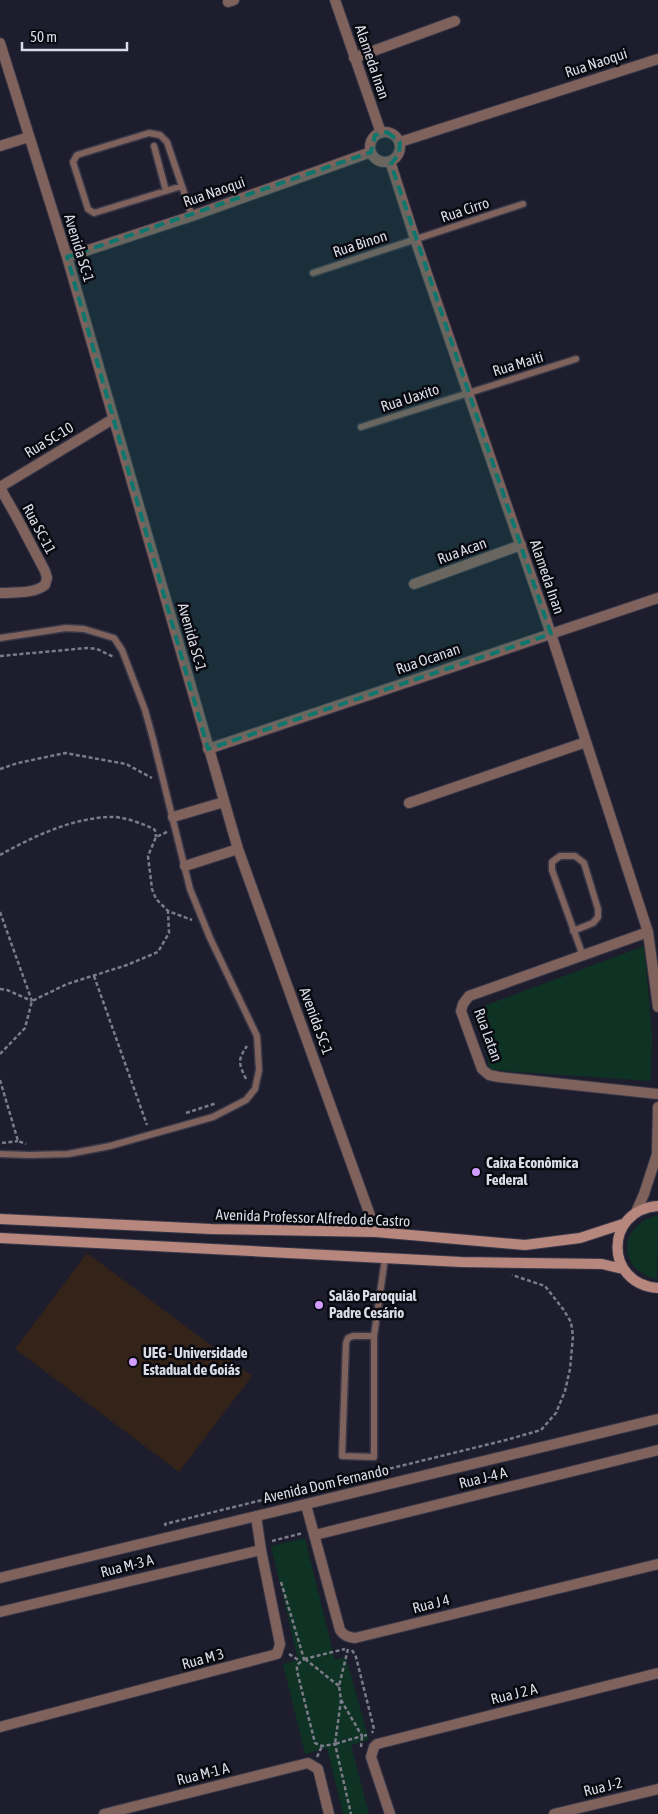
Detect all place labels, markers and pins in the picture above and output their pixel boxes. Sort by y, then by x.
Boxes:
place label: Caixa Econômica Federal [486,1154,578,1188]
marker: Caixa Econômica Federal [470,1166,482,1178]
place label: Salão Paroquial Padre Cesário [329,1287,418,1321]
marker: Salão Paroquial Padre Cesário [313,1299,325,1311]
place label: UEG - Universidade Estadual de Goiás [143,1344,248,1378]
marker: UEG - Universidade Estadual de Goiás [127,1356,139,1368]

